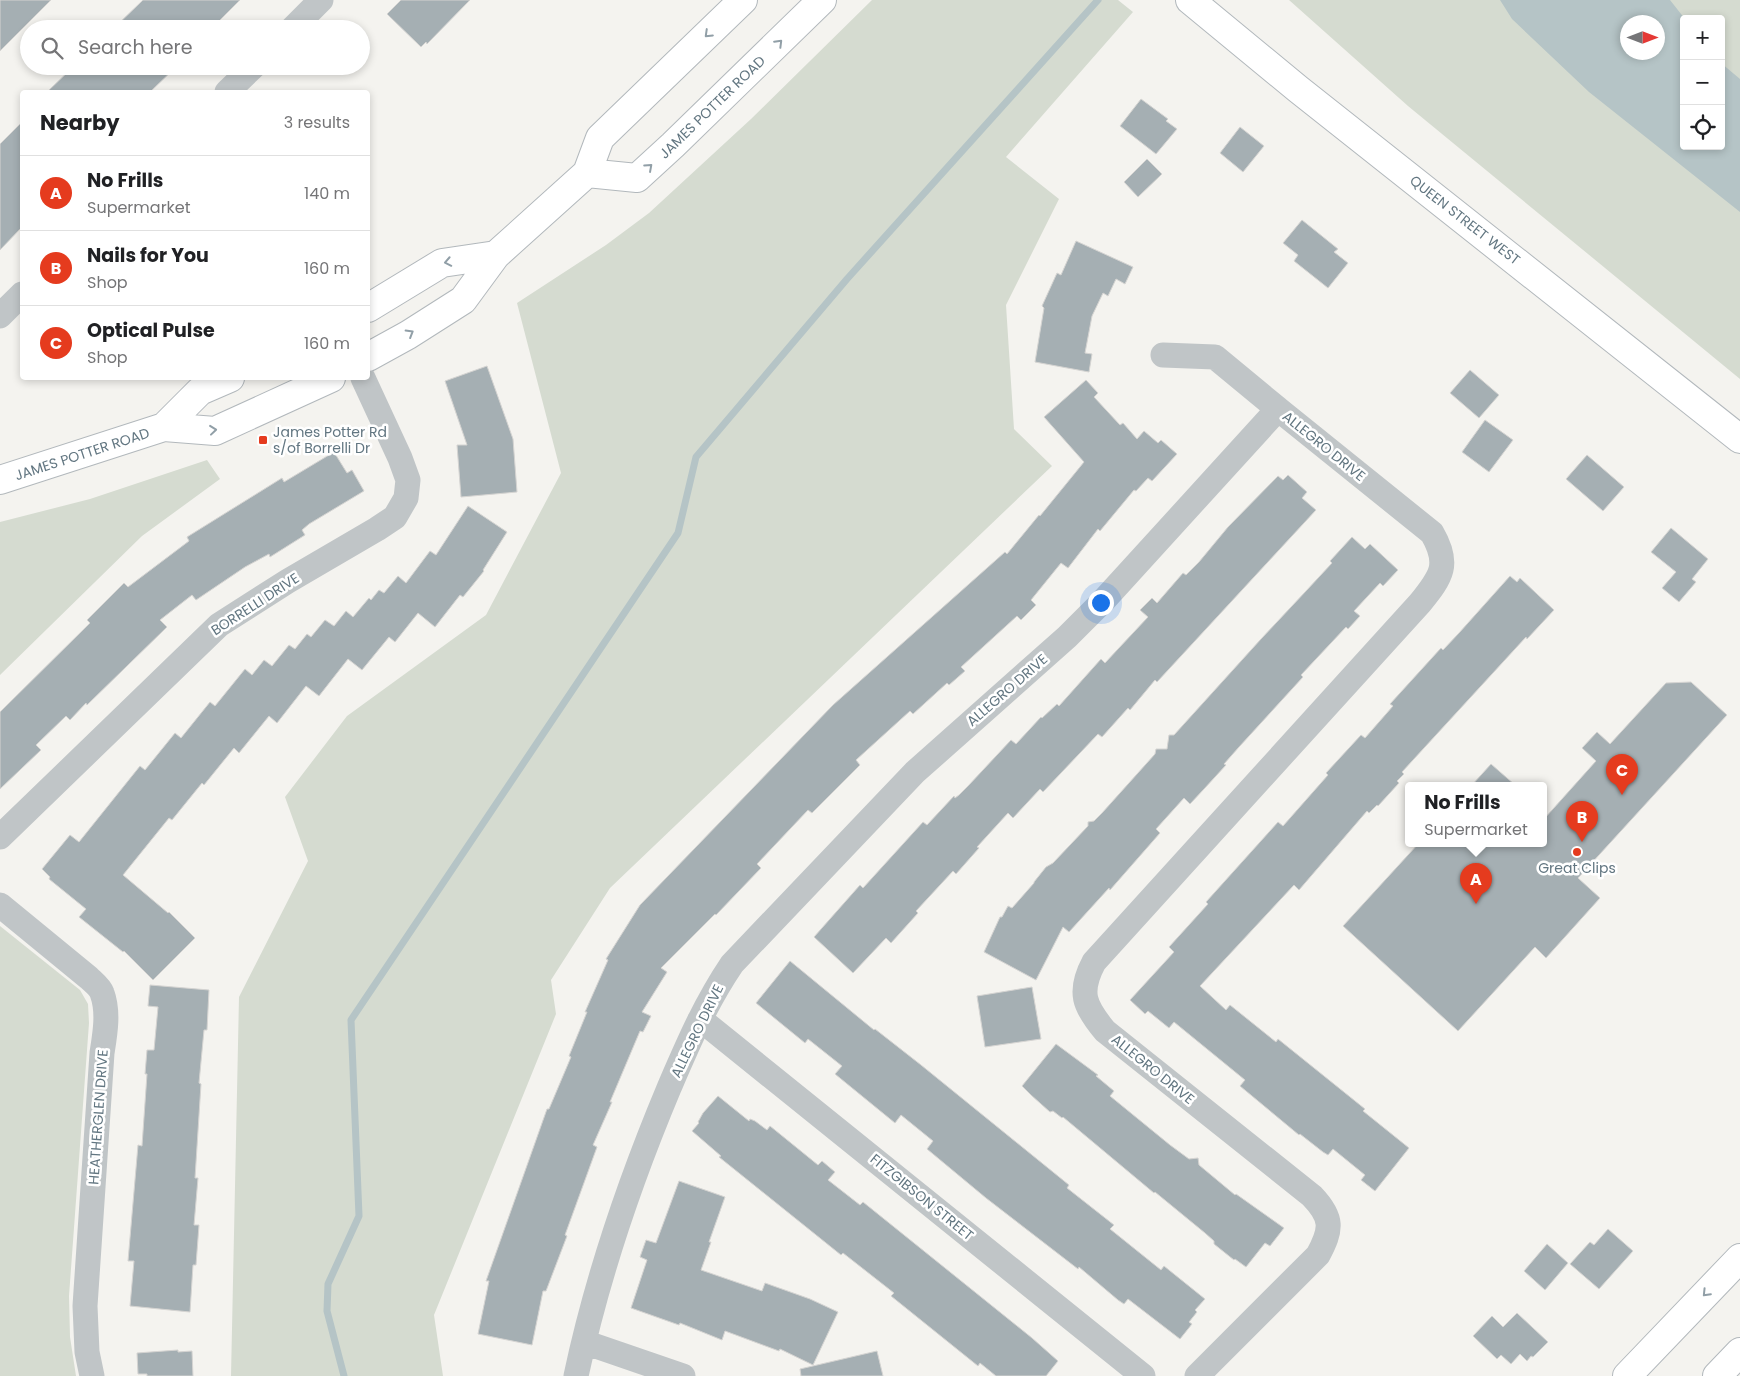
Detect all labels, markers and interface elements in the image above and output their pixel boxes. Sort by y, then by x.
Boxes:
north arrow [1620,15,1665,60]
map controls [1680,15,1725,150]
button: + [1680,15,1725,60]
search box [20,20,370,75]
one-way arrow [705,28,714,37]
icon: search [38,34,66,62]
text: Search here [78,34,192,61]
one-way arrow [773,40,782,49]
street label: JAMES POTTER ROAD [654,51,770,163]
button: − [1680,60,1725,105]
button: locate [1680,105,1725,150]
text: Nearby [40,108,120,137]
text: 3 results [284,111,350,134]
one-way arrow [643,164,652,173]
text: No Frills [87,167,163,194]
street label: QUEEN STREET WEST [1406,171,1525,270]
text: A [50,182,62,205]
text: 140 m [304,182,350,205]
text: Supermarket [87,196,191,219]
text: Nails for You [87,242,209,269]
one-way arrow [444,256,453,267]
text: B [51,257,61,280]
text: 160 m [304,257,350,280]
text: Shop [87,271,128,294]
text: Optical Pulse [87,317,215,344]
one-way arrow [405,330,414,340]
text: C [50,332,62,355]
text: 160 m [304,332,350,355]
text: Shop [87,346,128,369]
street label: ALLEGRO DRIVE [1278,406,1370,486]
place label: James Potter Rd s/of Borrelli Dr [273,422,387,458]
street label: JAMES POTTER ROAD [12,423,152,485]
one-way arrow [209,425,217,436]
marker: James Potter Rd s/of Borrelli Dr [257,434,269,446]
street label: BORRELLI DRIVE [207,568,303,640]
your location [1088,590,1114,616]
street label: ALLEGRO DRIVE [962,649,1052,731]
pin: C [1606,754,1638,795]
popup [1405,782,1547,847]
text: No Frills [1424,789,1501,816]
pin: B [1566,801,1598,842]
text: Supermarket [1424,818,1528,841]
marker: Great Clips [1571,846,1583,858]
place label: Great Clips [1538,858,1616,878]
pin: A [1460,863,1492,904]
street label: ALLEGRO DRIVE [666,981,728,1081]
street label: ALLEGRO DRIVE [1107,1029,1199,1109]
street label: HEATHERGLEN DRIVE [83,1049,113,1185]
street label: FITZGIBSON STREET [866,1149,978,1245]
one-way arrow [1703,1287,1712,1296]

